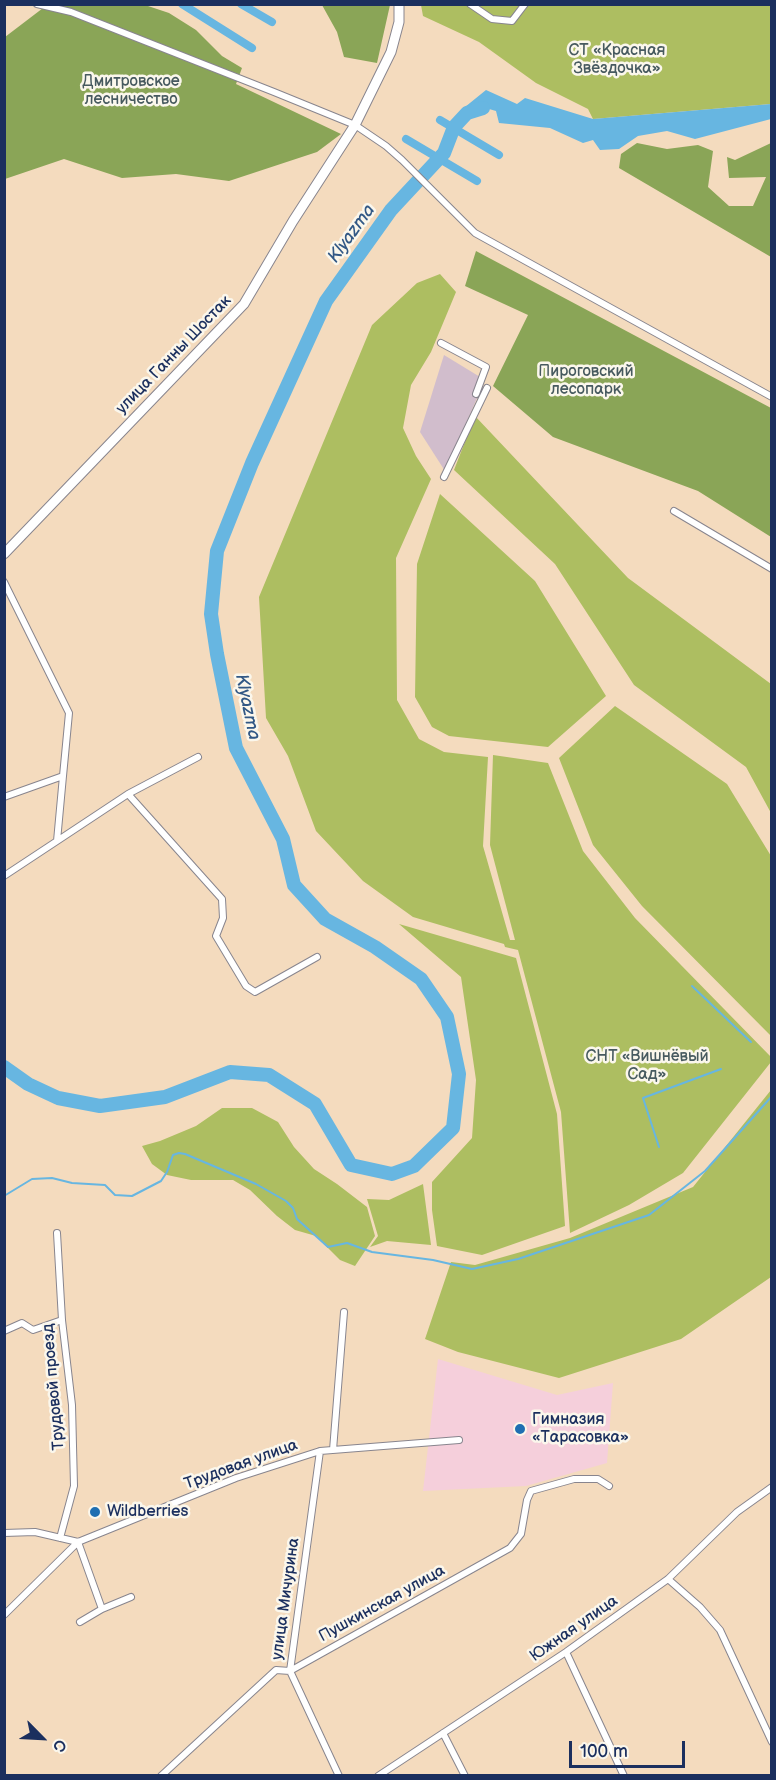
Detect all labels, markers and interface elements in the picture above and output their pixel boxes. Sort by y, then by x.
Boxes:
park label: СТ «Красная Звёздочка» [569,41,665,79]
park label: Дмитровское лесничество [82,72,180,110]
water label: Klyazma [324,201,380,267]
street label: улица Ганны Шостак [112,292,236,418]
park label: Пироговский лесопарк [538,362,634,400]
water label: Klyazma [229,672,265,742]
park label: СНТ «Вишнёвый Сад» [585,1047,709,1085]
street label: Трудовой проезд [39,1323,69,1451]
place label: Гимназия «Тарасовка» [532,1410,629,1448]
marker: Гимназия «Тарасовка» [513,1422,527,1436]
street label: Трудовая улица [182,1436,300,1494]
place label: Wildberries [107,1502,188,1522]
marker: Wildberries [88,1505,102,1519]
street label: улица Мичурина [268,1537,304,1661]
street label: Пушкинская улица [316,1561,448,1647]
street label: Южная улица [526,1592,622,1666]
north arrow [12,1708,72,1768]
scale bar [572,1729,688,1767]
text: С [48,1737,70,1754]
text: 100 m [580,1741,628,1762]

